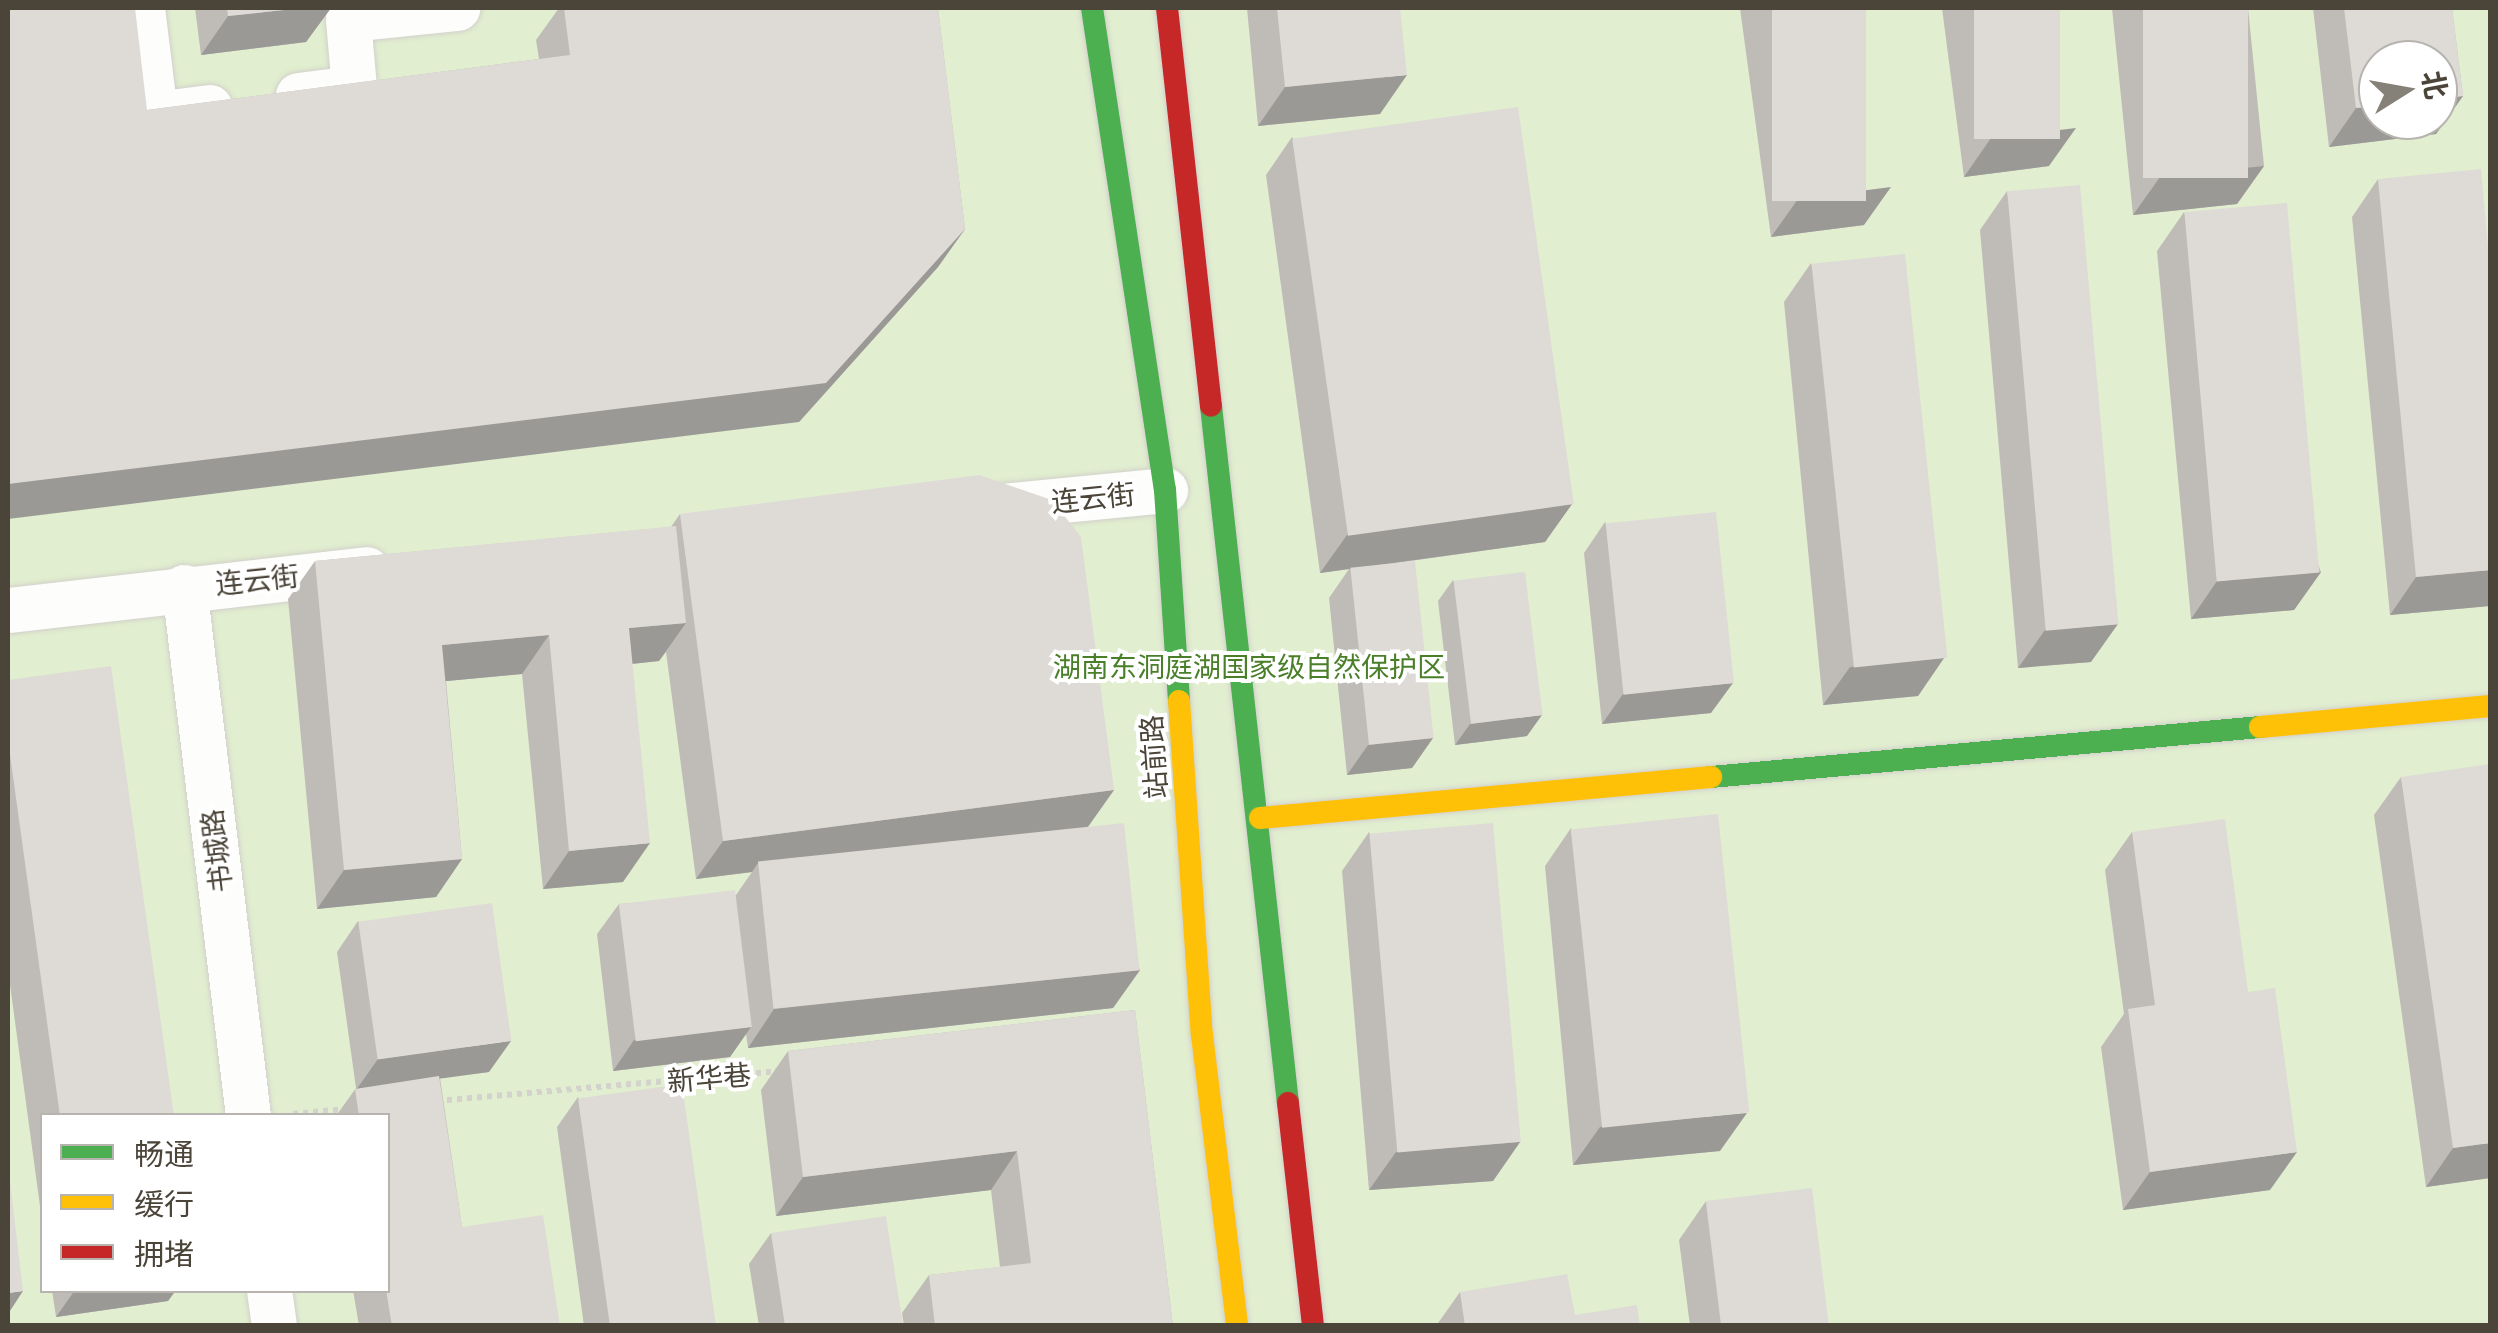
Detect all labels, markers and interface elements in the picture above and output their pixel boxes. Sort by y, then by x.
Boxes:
north arrow [2358,40,2458,140]
text: 北 [2414,67,2457,102]
street label: 连云街 [1049,476,1137,518]
street label: 连云街 [213,558,301,600]
park label: 湖南东洞庭湖国家级自然保护区 [1053,649,1445,683]
street label: 站前路 [1133,714,1173,800]
street label: 书城路 [194,807,238,895]
street label: 新华巷 [666,1057,752,1097]
legend [40,1113,390,1293]
text: 畅通 [134,1133,194,1174]
text: 缓行 [134,1183,194,1224]
text: 拥堵 [134,1233,194,1274]

